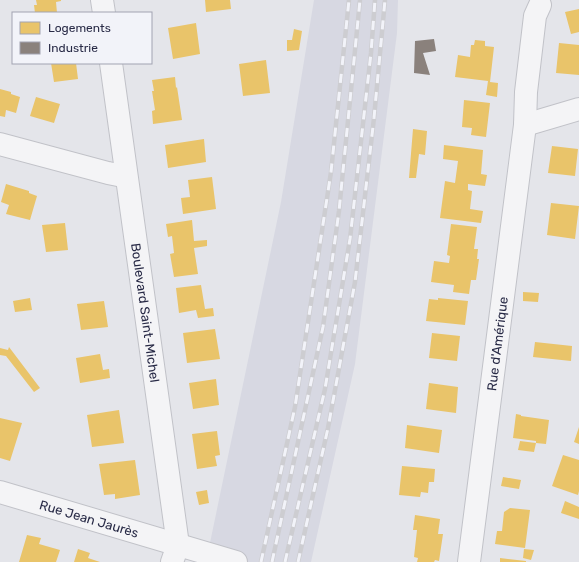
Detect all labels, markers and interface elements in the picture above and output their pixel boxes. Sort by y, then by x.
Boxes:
legend [12,12,152,64]
text: Logements [48,21,111,35]
text: Industrie [48,41,98,55]
street label: Boulevard Saint-Michel [128,242,162,383]
street label: Rue d'Amérique [484,296,511,392]
street label: Rue Jean Jaurès [38,497,141,541]

